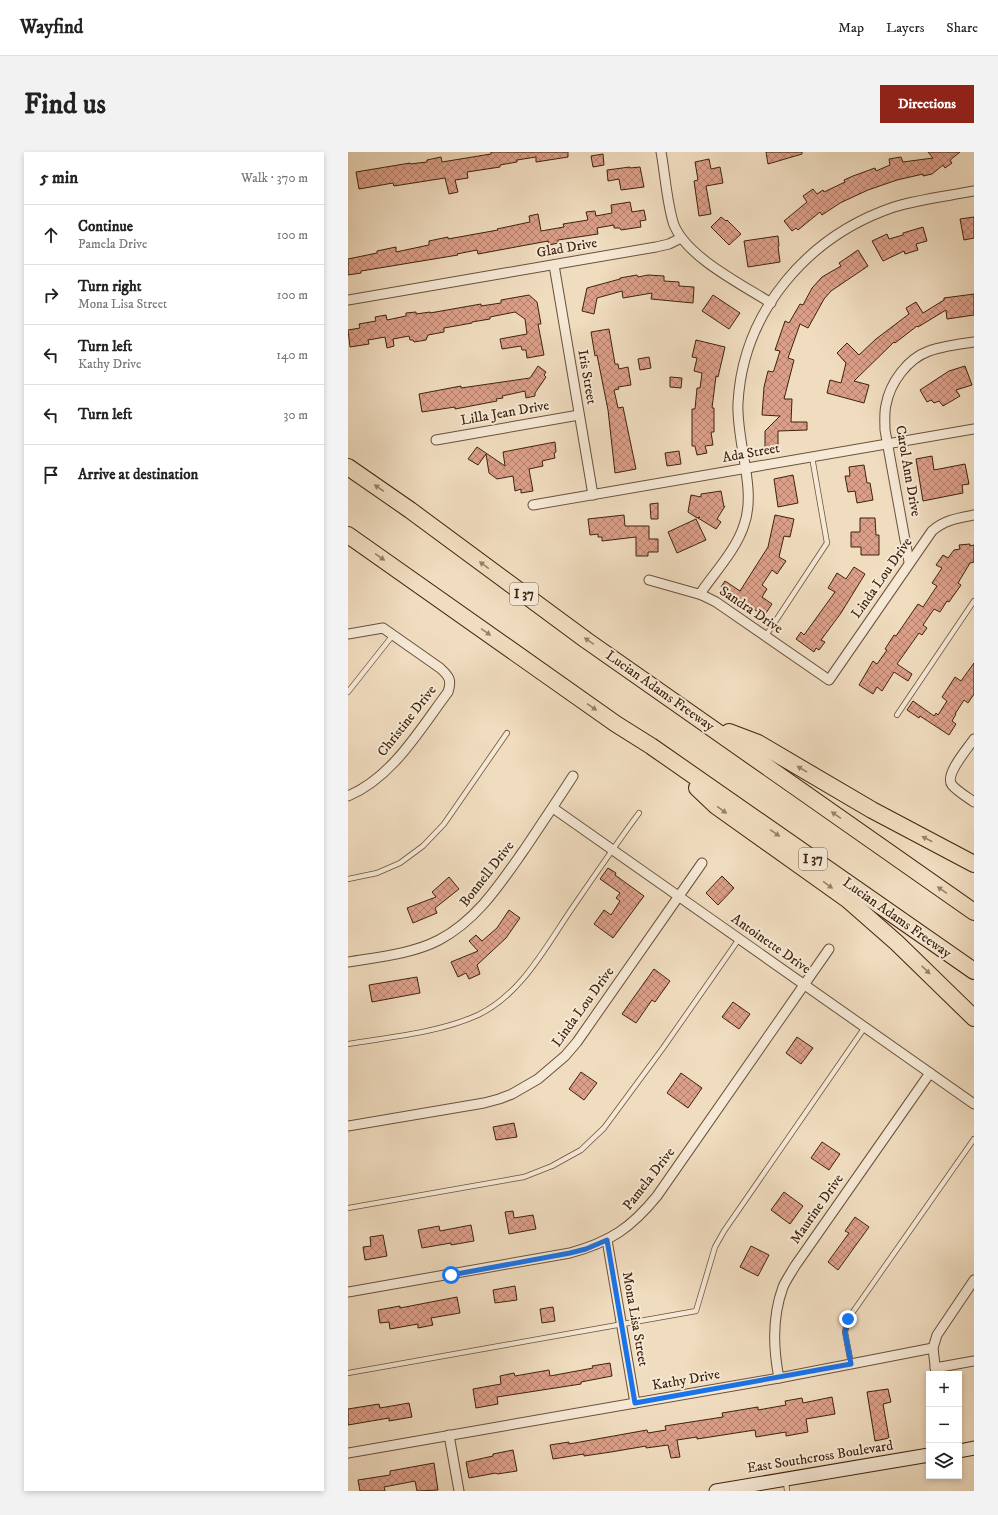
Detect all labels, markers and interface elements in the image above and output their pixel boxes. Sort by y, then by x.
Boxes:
text: Wayfind [20,16,83,39]
text: Map [838,19,864,37]
text: Layers [886,19,924,37]
text: Share [946,19,978,37]
button: Directions [880,85,974,123]
text: Find us [24,87,106,122]
text: 5 min [40,167,78,189]
text: Walk · 370 m [241,170,308,186]
text: Continue [78,217,133,236]
icon: ahead [40,224,62,246]
text: 100 m [277,227,308,243]
street label: Glad Drive [535,234,599,262]
text: Pamela Drive [78,236,147,252]
text: Turn right [78,277,141,296]
icon: right [40,284,62,306]
text: 100 m [277,287,308,303]
text: Mona Lisa Street [78,296,167,312]
text: Turn left [78,337,132,356]
icon: left [40,344,62,366]
text: 140 m [276,347,308,363]
street label: Iris Street [573,348,601,406]
text: Kathy Drive [78,356,141,372]
street label: Lilla Jean Drive [459,396,551,430]
icon: left [40,404,62,426]
text: Turn left [78,405,132,424]
text: 30 m [284,407,308,423]
street label: Carol Ann Drive [891,424,925,518]
street label: Ada Street [721,439,782,467]
icon: arrive [40,464,62,486]
text: Arrive at destination [78,465,198,484]
one-way arrow [373,484,384,492]
street label: Linda Lou Drive [847,534,917,622]
one-way arrow [375,553,385,561]
one-way arrow [478,561,489,569]
street label: Sandra Drive [716,582,786,638]
road number: I 37 [510,583,538,605]
one-way arrow [481,628,491,636]
one-way arrow [583,637,594,645]
street label: Lucian Adams Freeway [602,647,718,736]
street label: Christine Drive [374,682,441,760]
one-way arrow [587,703,598,711]
one-way arrow [796,766,807,773]
one-way arrow [716,806,727,814]
one-way arrow [831,811,841,819]
one-way arrow [770,829,780,837]
one-way arrow [921,836,933,843]
street label: Bonnell Drive [456,837,518,911]
road number: I 37 [799,848,827,870]
street label: Lucian Adams Freeway [839,874,955,963]
one-way arrow [822,881,833,889]
one-way arrow [937,886,947,894]
street label: Antoinette Drive [728,910,814,978]
street label: Linda Lou Drive [548,963,618,1051]
one-way arrow [921,965,931,975]
street label: Pamela Drive [619,1144,679,1214]
street label: Maurine Drive [786,1170,848,1248]
route start [442,1266,460,1284]
street label: Mona Lisa Street [618,1270,652,1368]
route end [839,1310,857,1328]
street label: Kathy Drive [651,1365,721,1395]
map controls [926,1371,962,1479]
button: + [926,1371,962,1407]
button: − [926,1407,962,1443]
street label: East Southcross Boulevard [746,1437,894,1477]
button: layers [926,1443,962,1479]

